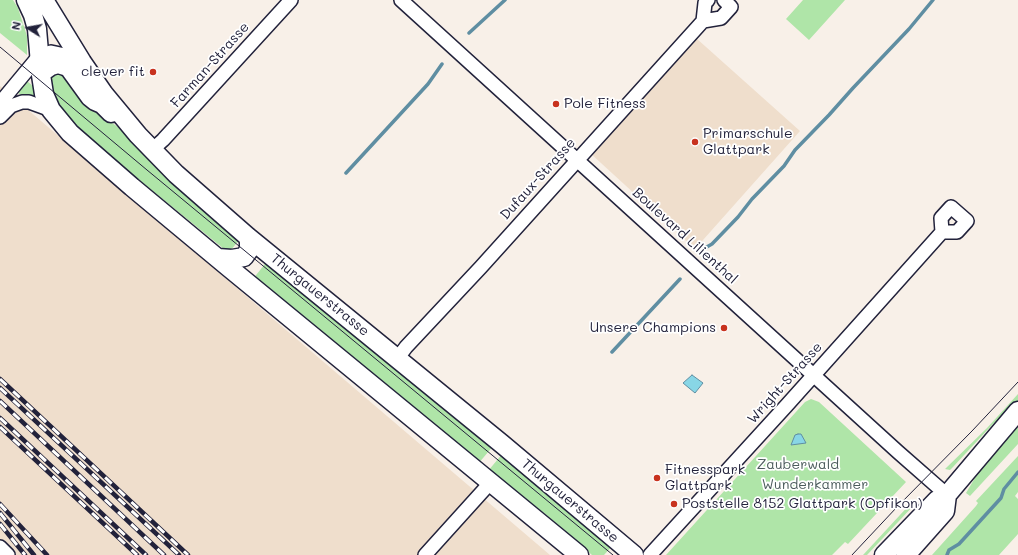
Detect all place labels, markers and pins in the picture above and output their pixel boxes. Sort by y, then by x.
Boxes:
place label: clever fit [81,64,145,80]
marker: clever fit [148,67,158,77]
place label: Pole Fitness [564,96,646,112]
marker: Pole Fitness [551,99,561,109]
place label: Primarschule Glattpark [703,126,793,158]
marker: Primarschule Glattpark [690,137,700,147]
place label: Unsere Champions [590,320,716,336]
marker: Unsere Champions [719,323,729,333]
place label: Fitnesspark Glattpark [665,462,745,494]
marker: Fitnesspark Glattpark [652,473,662,483]
place label: Poststelle 8152 Glattpark (Opfikon) [682,496,922,512]
marker: Poststelle 8152 Glattpark (Opfikon) [669,499,679,509]

